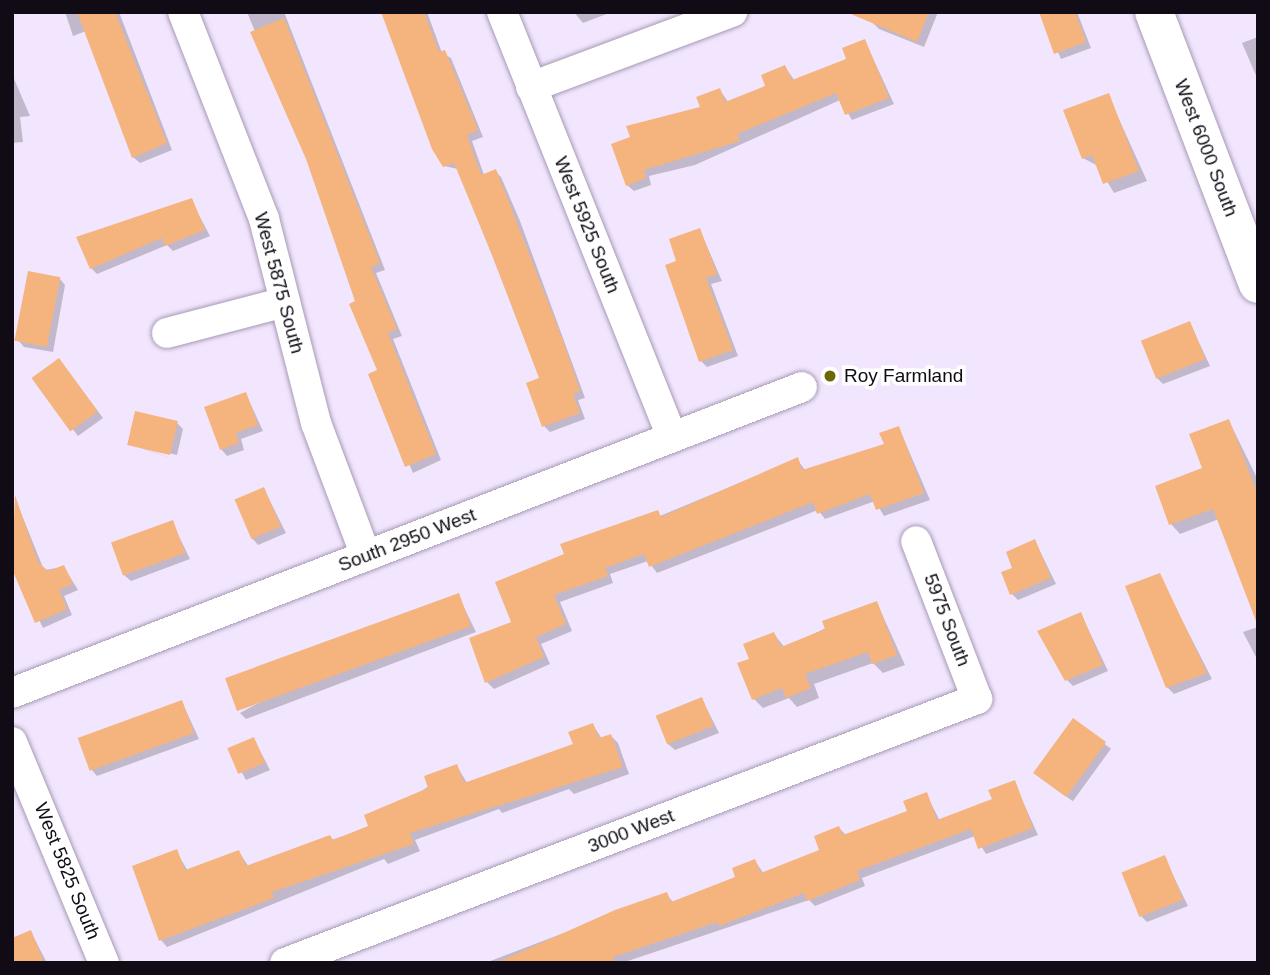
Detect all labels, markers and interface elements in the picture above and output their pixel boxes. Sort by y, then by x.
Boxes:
street label: West 6000 South [1169,76,1243,220]
street label: West 5925 South [549,153,625,297]
street label: West 5875 South [249,210,309,356]
place label: Roy Farmland [844,365,963,387]
marker: Roy Farmland [822,368,838,384]
street label: South 2950 West [335,503,479,577]
street label: 5975 South [919,571,975,669]
street label: West 5825 South [29,799,105,943]
street label: 3000 West [585,804,677,858]

